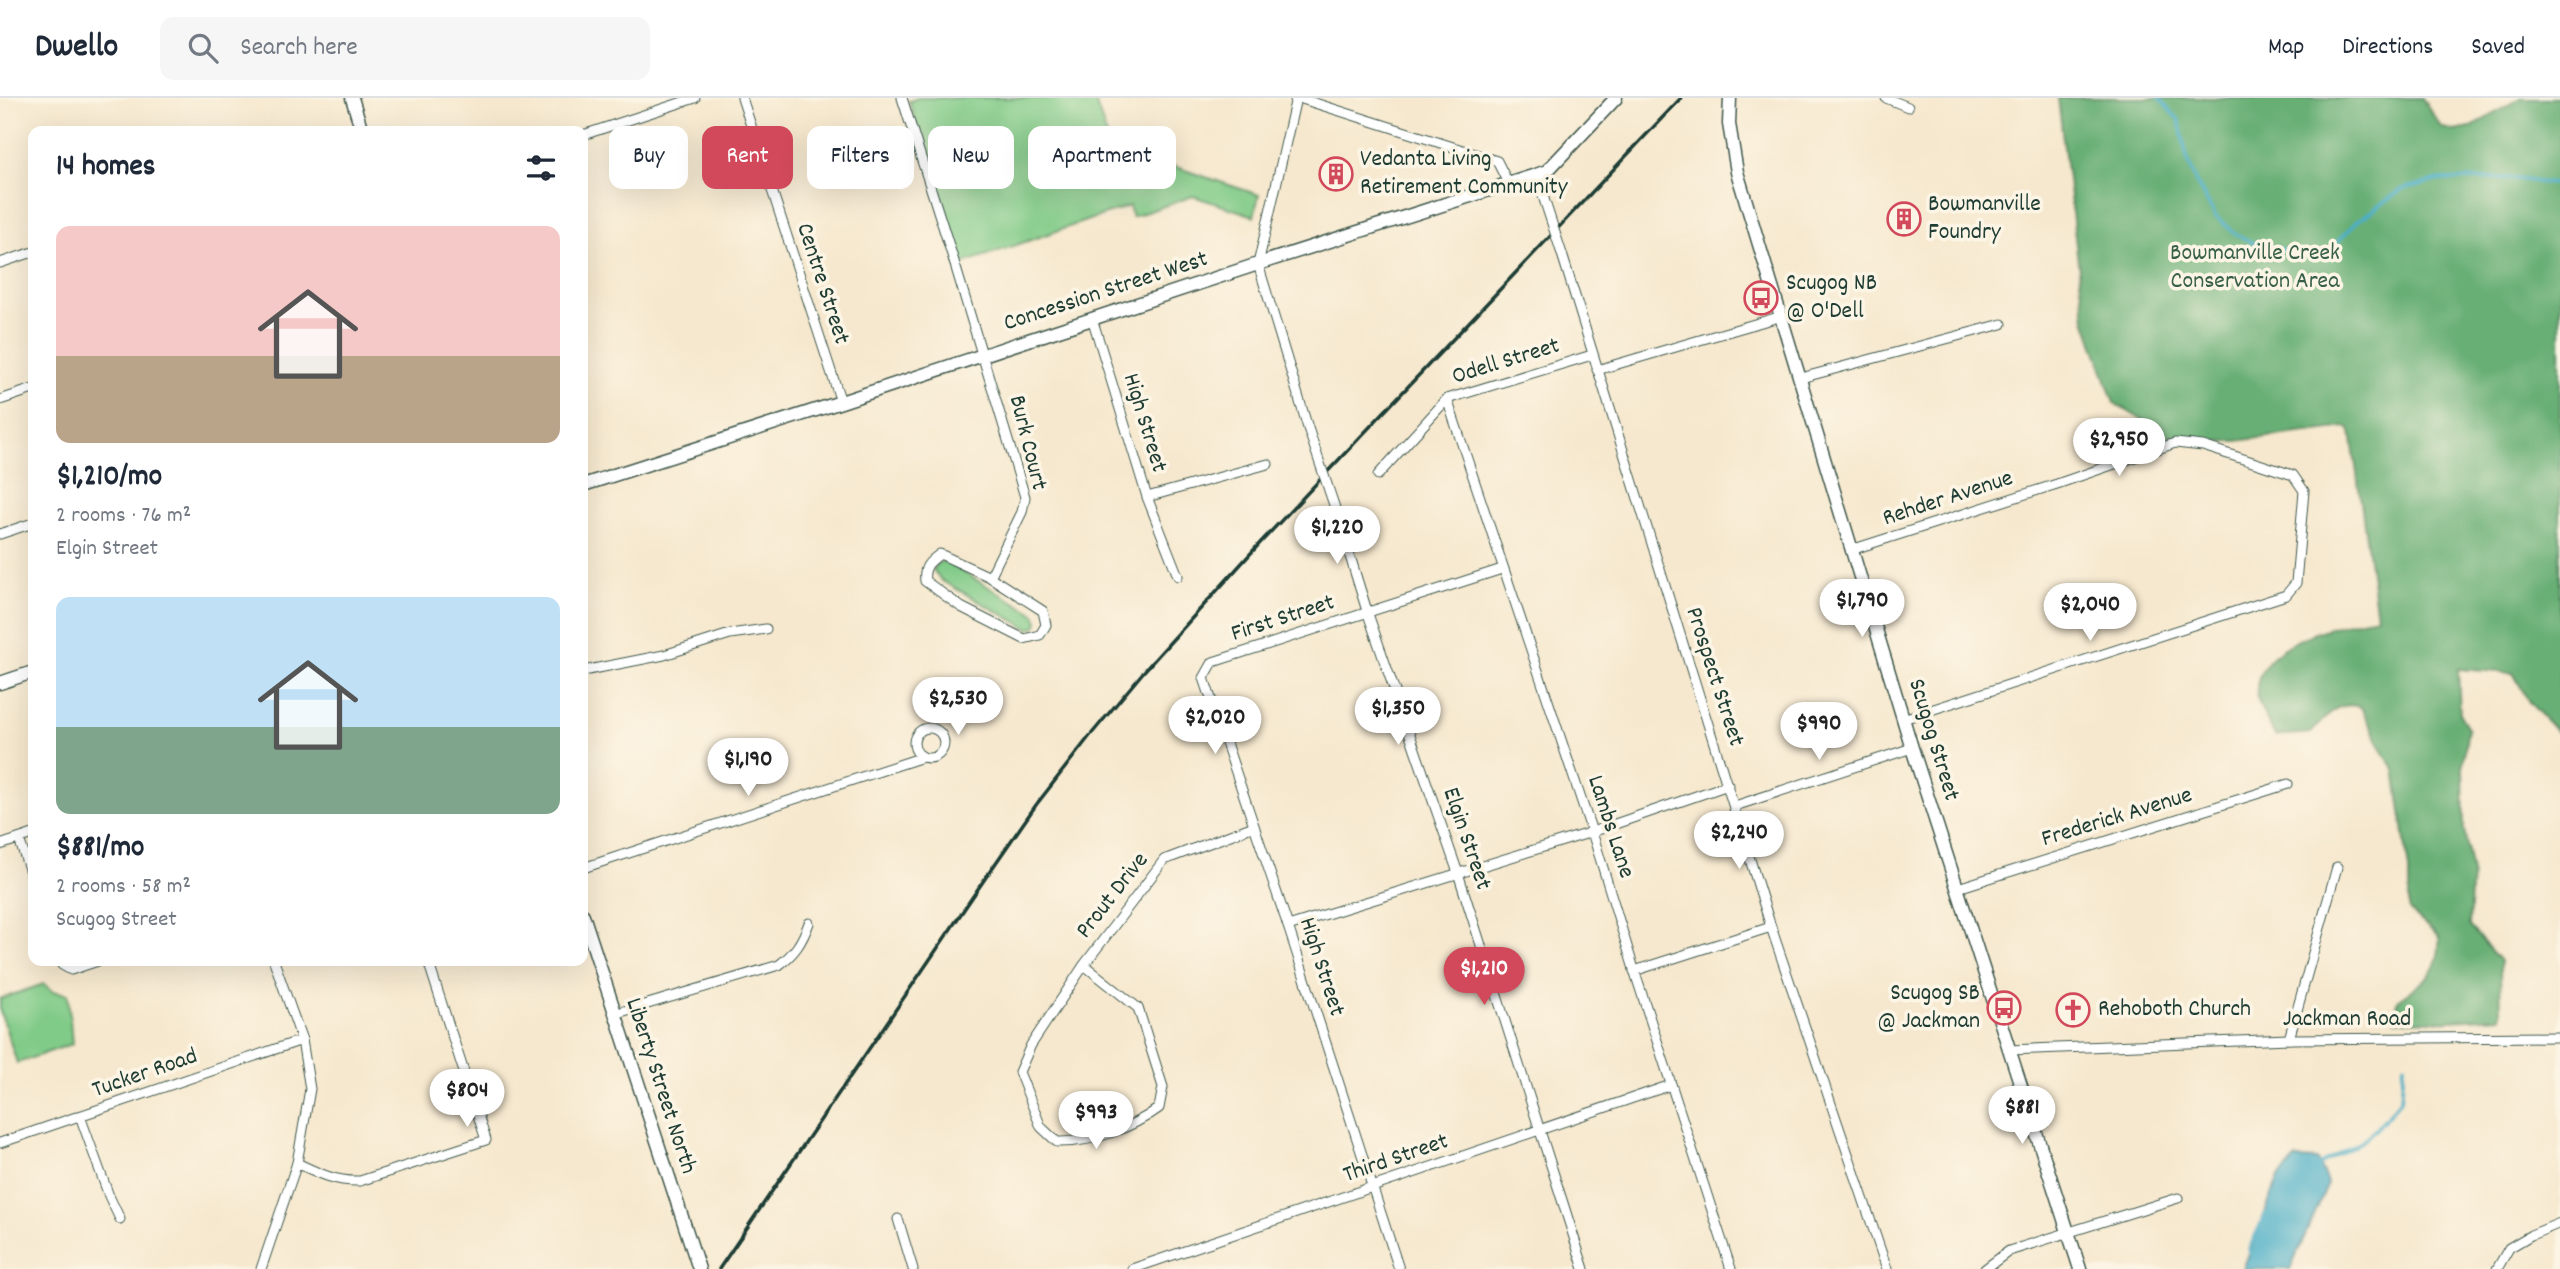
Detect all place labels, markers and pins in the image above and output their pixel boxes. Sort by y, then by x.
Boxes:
place label: Vedanta Living Retirement Community [1360,143,1569,205]
building icon: Vedanta Living Retirement Community [1317,155,1355,193]
place label: Bowmanville Foundry [1928,188,2041,250]
building icon: Bowmanville Foundry [1885,200,1923,238]
place label: Scugog NB @ O'Dell [1786,267,1877,329]
bus stop icon: Scugog NB @ O'Dell [1742,279,1780,317]
pin: $2,950 [2062,418,2176,478]
pin: $1,220 [1280,506,1394,566]
pin: $1,790 [1805,580,1919,639]
pin: $2,040 [2033,584,2147,643]
pin: $2,530 [901,678,1015,737]
pin: $1,350 [1341,688,1455,747]
pin: $2,020 [1158,696,1272,756]
pin: $990 [1778,702,1860,762]
pin: $1,190 [691,738,805,798]
pin: $2,240 [1682,812,1796,871]
pin: $1,210 [1427,948,1541,1007]
place label: Scugog SB @ Jackman [1877,977,1980,1039]
bus stop icon: Scugog SB @ Jackman [1985,989,2023,1027]
church icon: Rehoboth Church [2054,991,2092,1029]
place label: Rehoboth Church [2098,993,2251,1027]
pin: $804 [426,1070,508,1129]
pin: $881 [1981,1086,2063,1146]
pin: $993 [1055,1091,1137,1151]

